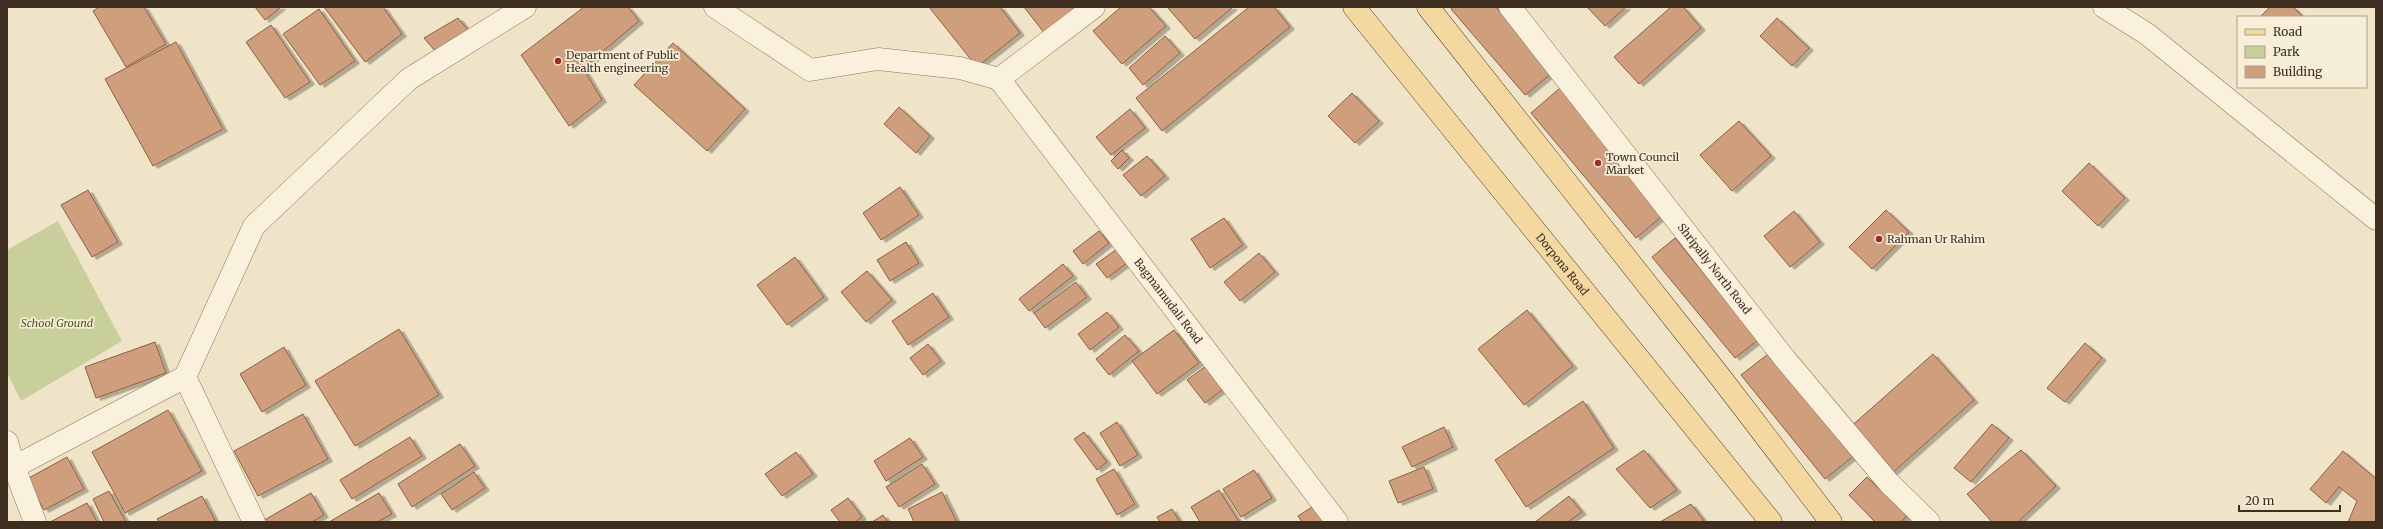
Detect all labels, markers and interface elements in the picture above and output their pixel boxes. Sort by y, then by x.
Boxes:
legend [2237,16,2367,88]
text: Road [2273,24,2302,39]
text: Park [2273,44,2300,59]
place label: Department of Public Health engineering [566,48,679,75]
marker: Department of Public Health engineering [553,56,563,66]
text: Building [2273,64,2323,79]
place label: Town Council Market [1606,150,1680,177]
marker: Town Council Market [1593,158,1603,168]
street label: Shripally North Road [1675,220,1754,317]
street label: Dorpona Road [1533,230,1592,298]
place label: Rahman Ur Rahim [1887,232,1985,246]
marker: Rahman Ur Rahim [1874,234,1884,244]
street label: Bagmamudali Road [1131,255,1206,347]
park label: School Ground [21,316,94,330]
scale bar [2239,487,2340,513]
text: 20 m [2245,493,2274,508]

